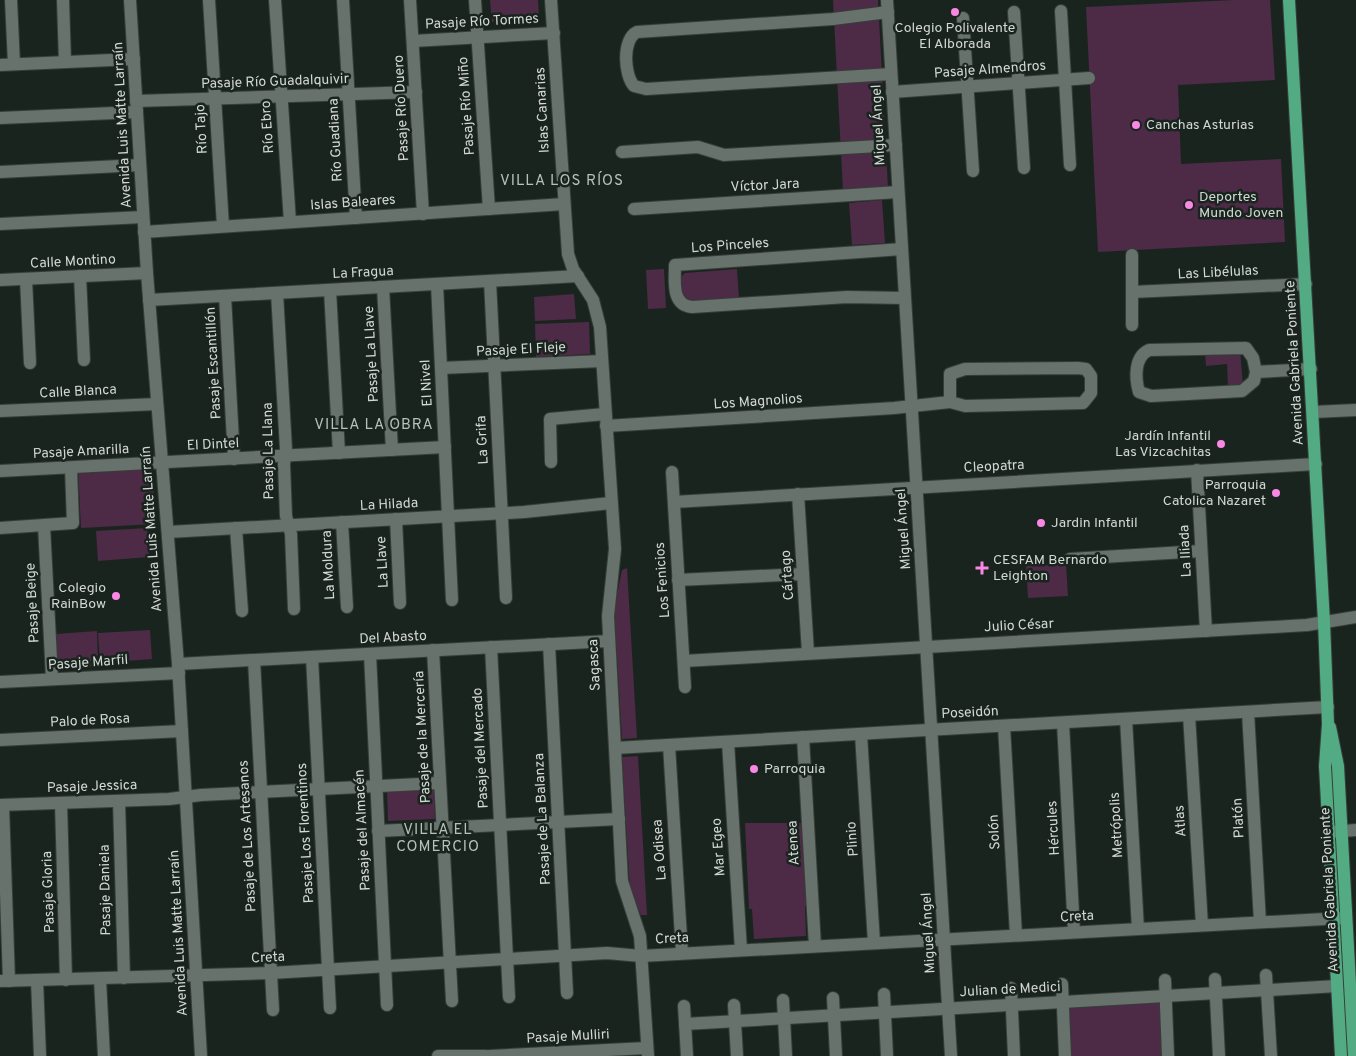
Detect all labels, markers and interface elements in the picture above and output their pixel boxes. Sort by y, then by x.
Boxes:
marker: Colegio Polivalente El Alborada [949,6,961,18]
street label: Pasaje Río Tormes [425,11,539,33]
place label: Colegio Polivalente El Alborada [895,20,1015,53]
street label: Avenida Luis Matte Larraín [110,41,136,209]
street label: Pasaje Río Duero [391,54,413,162]
street label: Pasaje Río Miño [455,56,479,156]
street label: Pasaje Almendros [933,58,1047,82]
street label: Islas Canarias [532,67,554,153]
street label: Pasaje Río Guadalquivir [201,71,350,93]
street label: Miguel Ángel [867,84,890,166]
street label: Río Guadiana [325,98,347,182]
street label: Río Ebro [258,100,278,154]
street label: Río Tajo [192,103,212,154]
place label: Canchas Asturias [1146,117,1254,134]
marker: Canchas Asturias [1130,119,1142,131]
district label: VILLA LOS RÍOS [500,171,624,191]
street label: Víctor Jara [730,176,800,196]
place label: Deportes Mundo Joven [1199,189,1283,222]
street label: Islas Baleares [310,192,396,214]
marker: Deportes Mundo Joven [1183,199,1195,211]
street label: Los Pinceles [690,235,770,257]
street label: Calle Montino [30,251,116,273]
street label: Las Libélulas [1177,262,1259,284]
street label: La Fragua [332,263,394,283]
street label: Avenida Gabriela Poniente [1282,280,1308,446]
street label: Pasaje La Llave [361,305,383,403]
street label: Pasaje Escantillón [203,306,225,420]
street label: Pasaje El Fleje [476,339,566,361]
street label: El Nivel [417,359,437,407]
street label: Calle Blanca [39,381,117,403]
street label: Los Magnolios [713,390,803,414]
street label: Pasaje La Llana [260,402,278,500]
street label: La Grifa [473,415,493,465]
district label: VILLA LA OBRA [314,416,434,435]
place label: Jardín Infantil Las Vizcachitas [1115,428,1211,461]
street label: El Dintel [186,435,240,455]
marker: Jardín Infantil Las Vizcachitas [1215,438,1227,450]
street label: Pasaje Amarilla [32,441,130,463]
street label: Avenida Luis Matte Larraín [138,445,166,613]
street label: Cleopatra [963,457,1025,477]
place label: Parroquia Catolica Nazaret [1163,477,1266,510]
marker: Parroquia Catolica Nazaret [1270,487,1282,499]
street label: Miguel Ángel [892,488,915,570]
street label: La Hilada [359,495,419,515]
place label: Jardin Infantil [1051,515,1138,532]
marker: Jardin Infantil [1035,517,1047,529]
street label: La Iliada [1176,524,1196,578]
street label: La Moldura [319,530,339,600]
street label: La Llave [373,536,393,588]
street label: Los Fenicios [652,541,674,619]
street label: Cártago [778,549,798,601]
place label: CESFAM Bernardo Leighton [993,552,1107,585]
marker: CESFAM Bernardo Leighton [975,561,989,575]
street label: Pasaje Beige [22,562,44,644]
place label: Colegio RainBow [51,580,106,613]
marker: Colegio RainBow [110,590,122,602]
street label: Julio César [984,616,1055,636]
street label: Del Abasto [359,628,427,648]
street label: Sagasca [585,639,605,691]
street label: Pasaje Marfil [47,652,129,674]
street label: Pasaje de la Mercería [411,670,435,804]
street label: Pasaje del Mercado [469,687,493,809]
street label: Poseidón [941,703,999,723]
street label: Palo de Rosa [50,710,130,732]
street label: Pasaje de La Balanza [531,753,555,885]
street label: Pasaje de Los Artesanos [236,760,260,912]
place label: Parroquia [764,761,825,778]
street label: Pasaje Los Florentinos [294,762,318,904]
marker: Parroquia [748,763,760,775]
street label: Pasaje del Almacén [351,769,375,891]
street label: Pasaje Jessica [47,777,137,797]
street label: Metrópolis [1107,792,1127,858]
street label: Platón [1229,797,1249,839]
street label: Hércules [1044,800,1064,856]
street label: Atlas [1171,804,1191,838]
street label: Avenida Gabriela Poniente [1317,807,1343,973]
street label: Solón [986,814,1004,850]
street label: Mar Egeo [708,817,730,877]
street label: La Odisea [649,819,671,881]
street label: Atenea [784,820,804,866]
district label: VILLA EL COMERCIO [396,821,480,857]
street label: Plinio [843,821,863,857]
street label: Pasaje Daniela [97,844,115,936]
street label: Avenida Luis Matte Larraín [166,849,192,1017]
street label: Pasaje Gloria [39,851,59,933]
street label: Miguel Ángel [917,892,940,974]
street label: Creta [1060,908,1094,926]
street label: Creta [655,930,689,948]
street label: Creta [251,949,285,967]
street label: Julian de Medici [959,979,1061,1001]
street label: Pasaje Mulliri [526,1026,610,1048]

